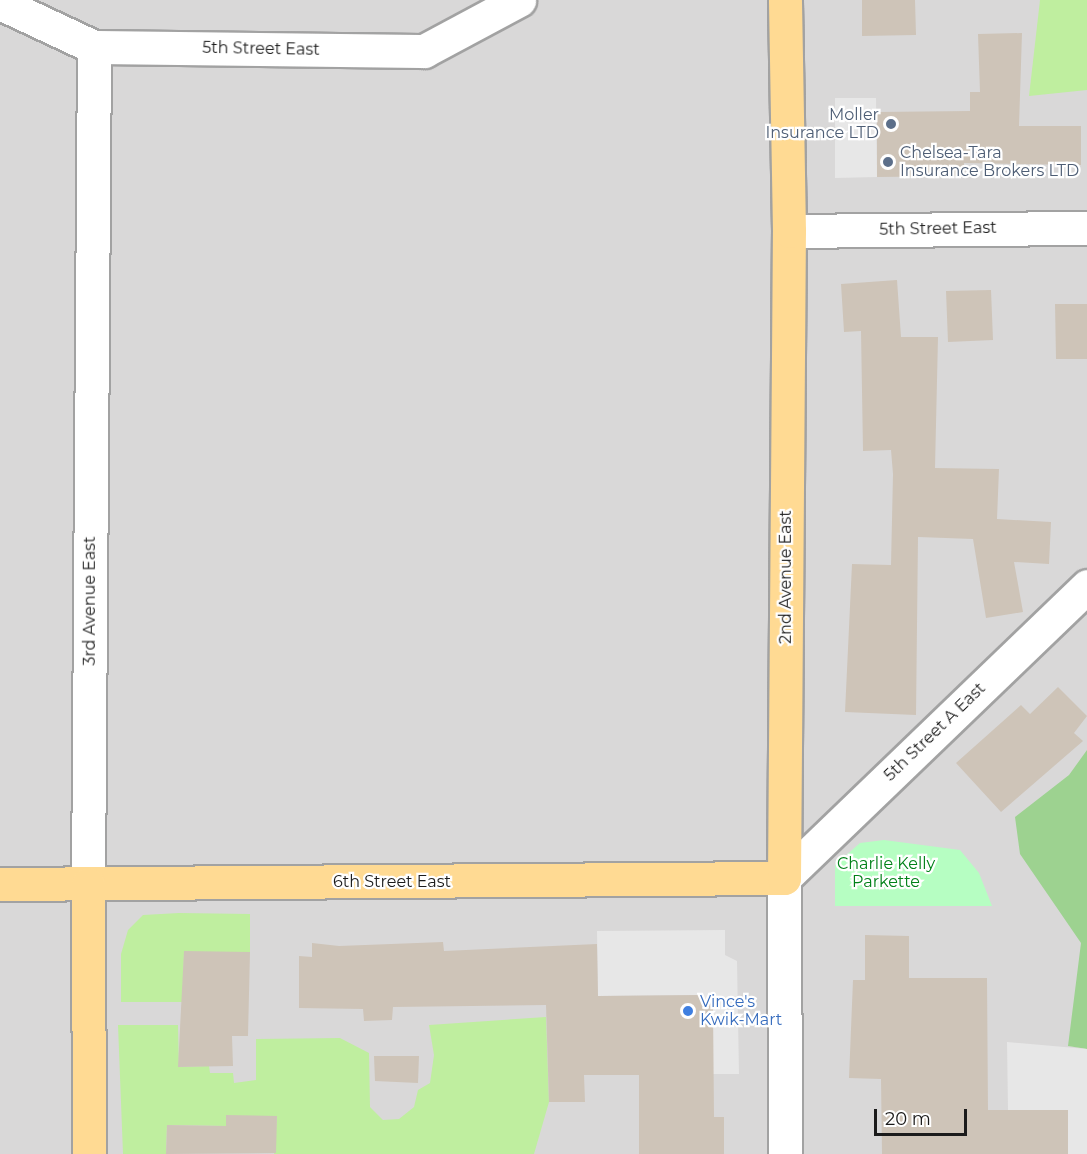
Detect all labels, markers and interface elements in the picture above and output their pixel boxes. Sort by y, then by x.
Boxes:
street label: 5th Street East [202,38,320,60]
place label: Moller Insurance LTD [765,105,879,143]
marker: Moller Insurance LTD [884,117,898,131]
place label: Chelsea-Tara Insurance Brokers LTD [900,143,1079,181]
marker: Chelsea-Tara Insurance Brokers LTD [881,155,895,169]
street label: 5th Street East [879,218,997,240]
street label: 2nd Avenue East [776,510,796,644]
street label: 3rd Avenue East [80,536,100,666]
street label: 5th Street A East [880,679,990,785]
park label: Charlie Kelly Parkette [837,854,935,892]
street label: 6th Street East [333,872,451,892]
place label: Vince's Kwik-Mart [700,992,782,1030]
marker: Vince's Kwik-Mart [681,1004,695,1018]
scale bar [877,1097,970,1135]
text: 20 m [885,1108,931,1130]

